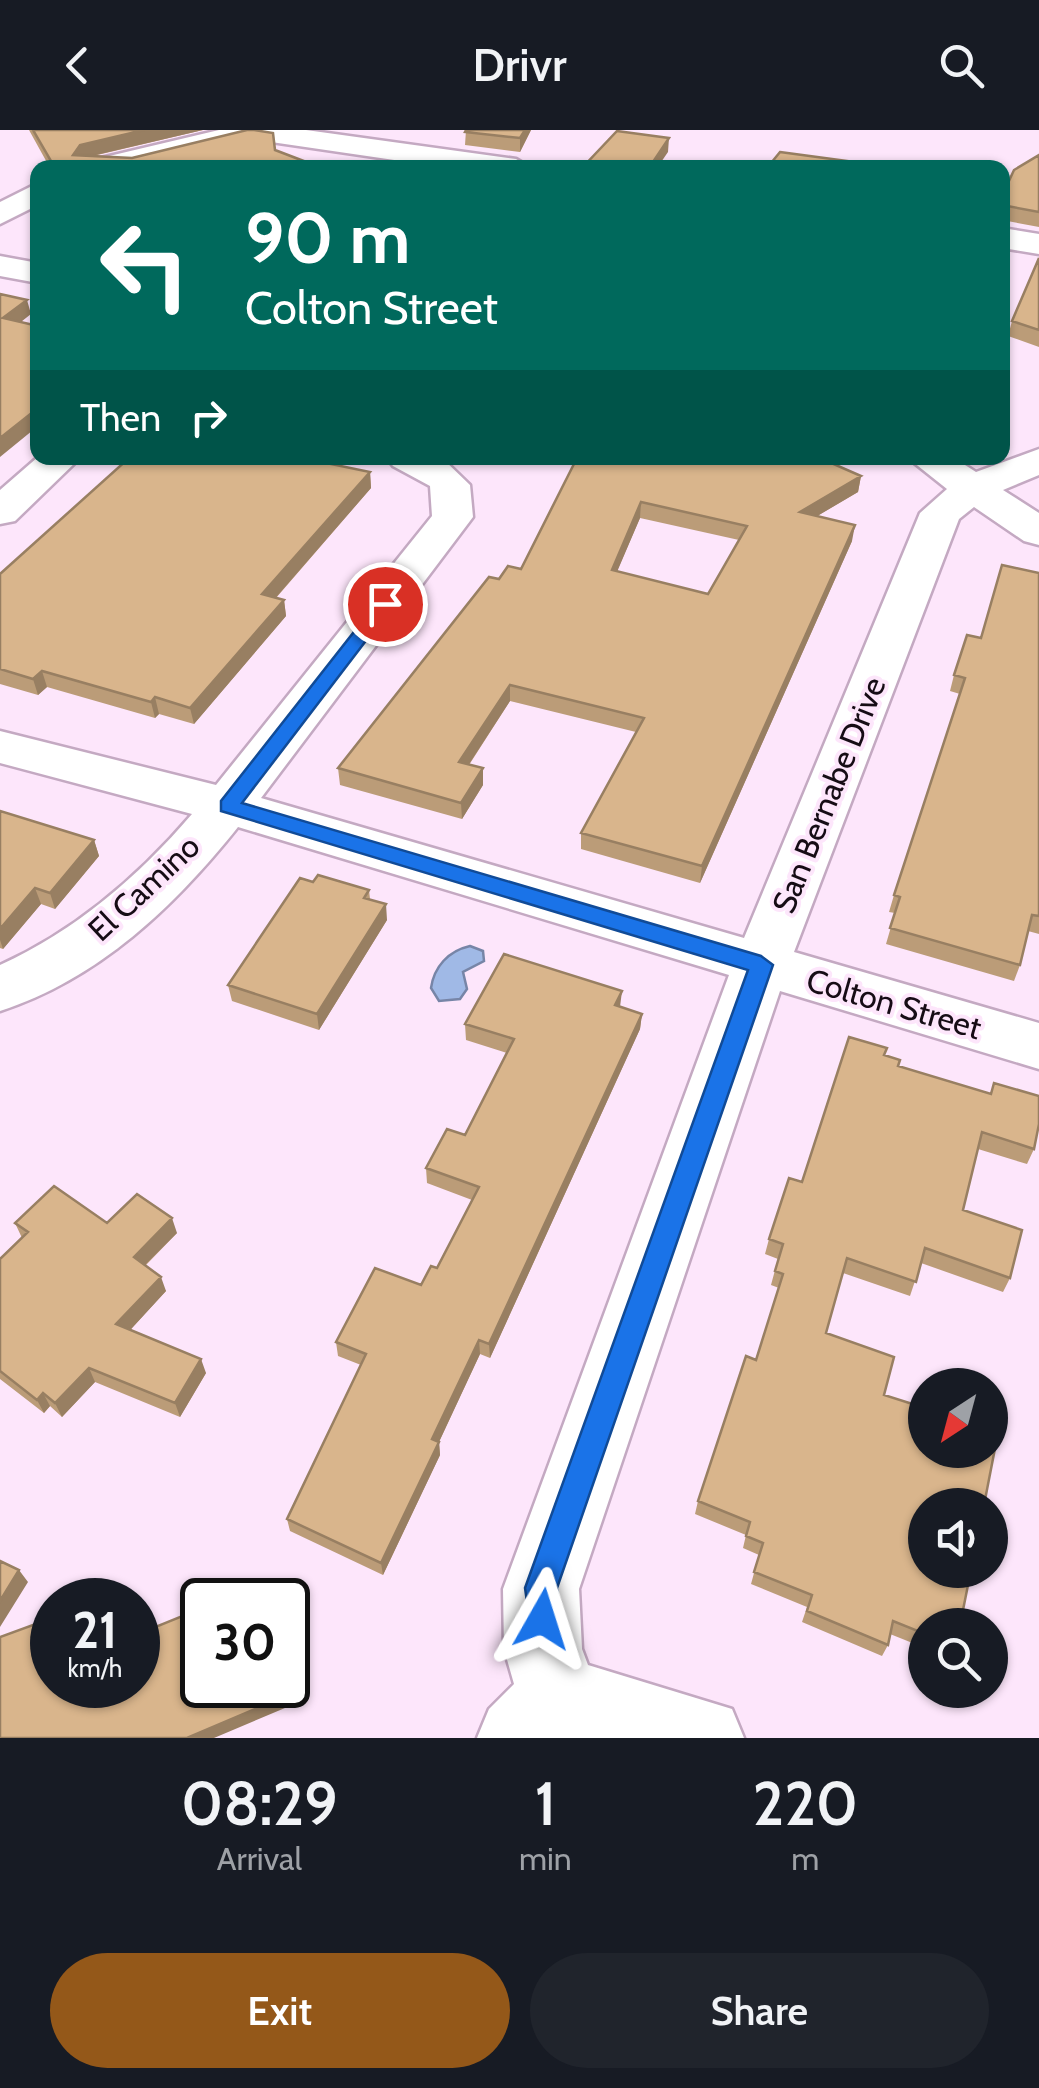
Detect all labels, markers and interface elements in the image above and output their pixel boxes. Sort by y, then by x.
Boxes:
icon: back [50,38,105,93]
text: Drivr [472,38,567,92]
icon: search [934,38,989,93]
text: 90 m [245,195,410,281]
icon: left [80,200,210,330]
text: Colton Street [245,281,498,335]
icon: right [181,390,236,445]
text: Then [80,394,161,441]
pin [343,562,428,647]
icon: arrive [358,577,413,632]
street label: San Bernabe Drive [763,671,894,919]
street label: El Camino [80,826,207,949]
street label: Colton Street [802,960,986,1047]
north arrow [908,1368,1008,1468]
map controls [908,1368,1008,1708]
button: sound [908,1488,1008,1588]
position arrow [490,1567,594,1671]
speed limit sign: 30 [180,1578,310,1708]
text: 21 [73,1600,117,1661]
button: search [908,1608,1008,1708]
text: km/h [68,1653,122,1683]
text: 08:29 [181,1767,338,1840]
text: 1 [535,1767,556,1840]
text: 220 [753,1767,858,1840]
text: Arrival [217,1839,302,1878]
text: min [519,1839,572,1878]
text: m [791,1839,819,1878]
button: Exit [50,1953,510,2068]
button: Share [530,1953,989,2068]

